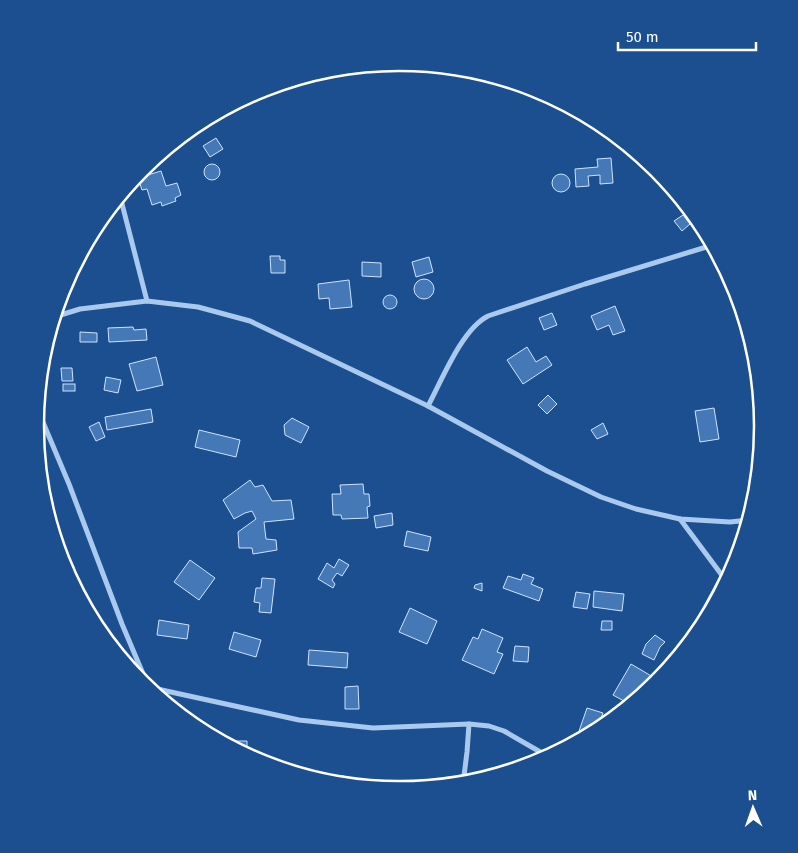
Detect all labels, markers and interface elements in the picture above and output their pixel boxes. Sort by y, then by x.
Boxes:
scale bar [618,20,756,52]
text: 50 m [626,28,659,46]
north arrow [728,783,778,833]
text: N [748,787,758,804]

